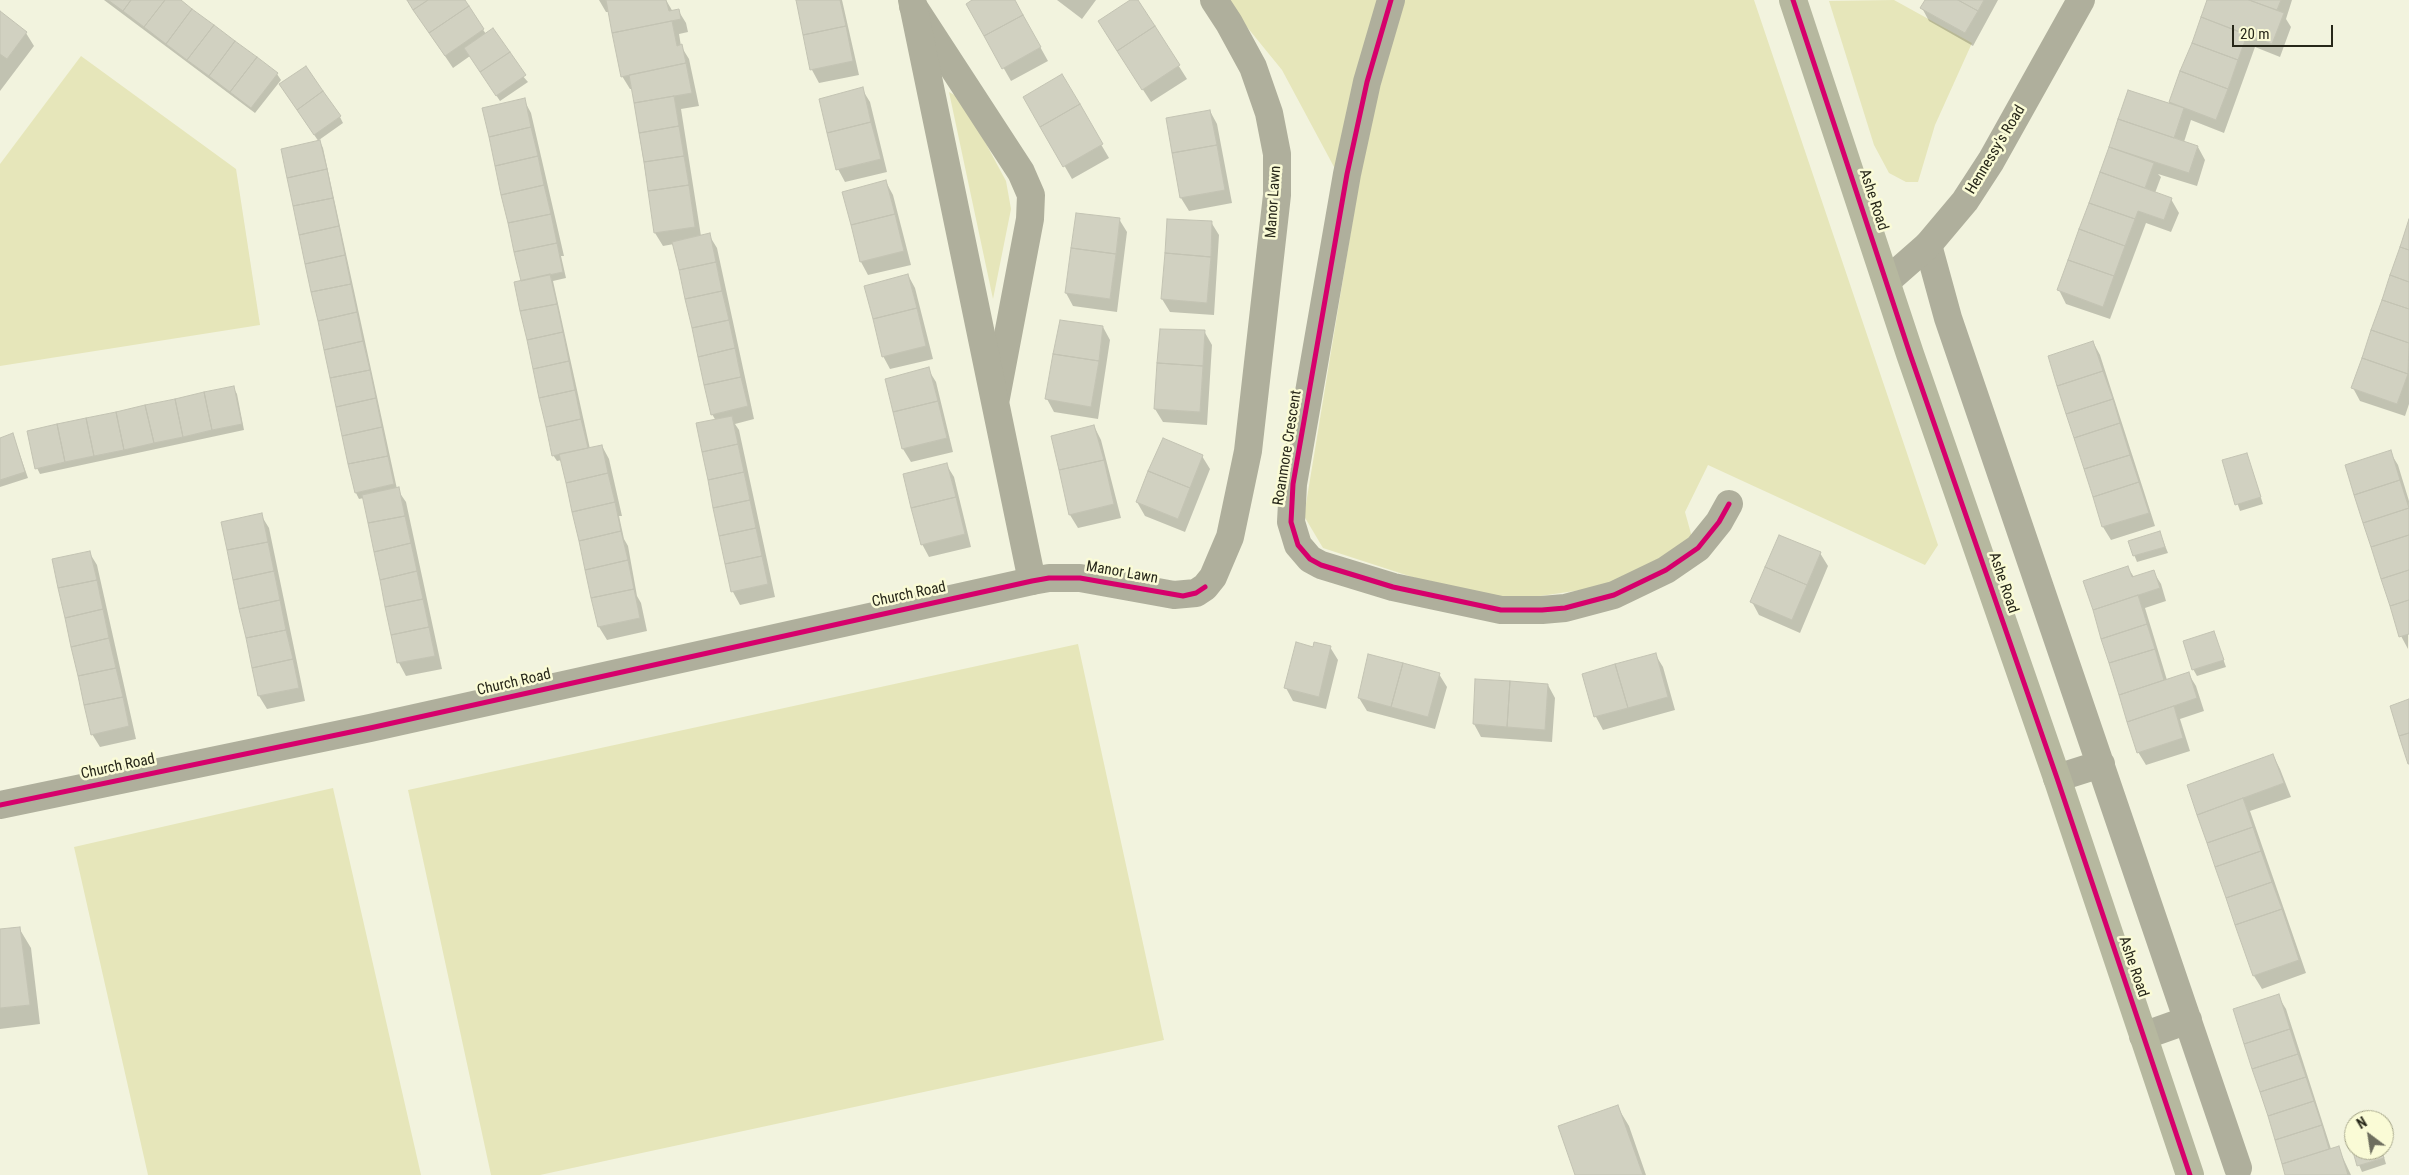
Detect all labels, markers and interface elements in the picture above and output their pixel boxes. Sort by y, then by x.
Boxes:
scale bar [2234,15,2335,47]
text: 20 m [2240,25,2270,43]
street label: Hennessy's Road [1962,102,2030,198]
street label: Manor Lawn [1262,165,1286,239]
street label: Ashe Road [1855,167,1891,233]
street label: Roanmore Crescent [1270,389,1306,507]
street label: Ashe Road [1984,550,2022,616]
street label: Manor Lawn [1085,558,1159,588]
street label: Church Road [870,578,948,612]
street label: Church Road [475,666,553,700]
street label: Church Road [79,750,157,784]
street label: Ashe Road [2114,934,2152,1000]
north arrow [2344,1110,2394,1160]
text: N [2354,1114,2370,1132]

